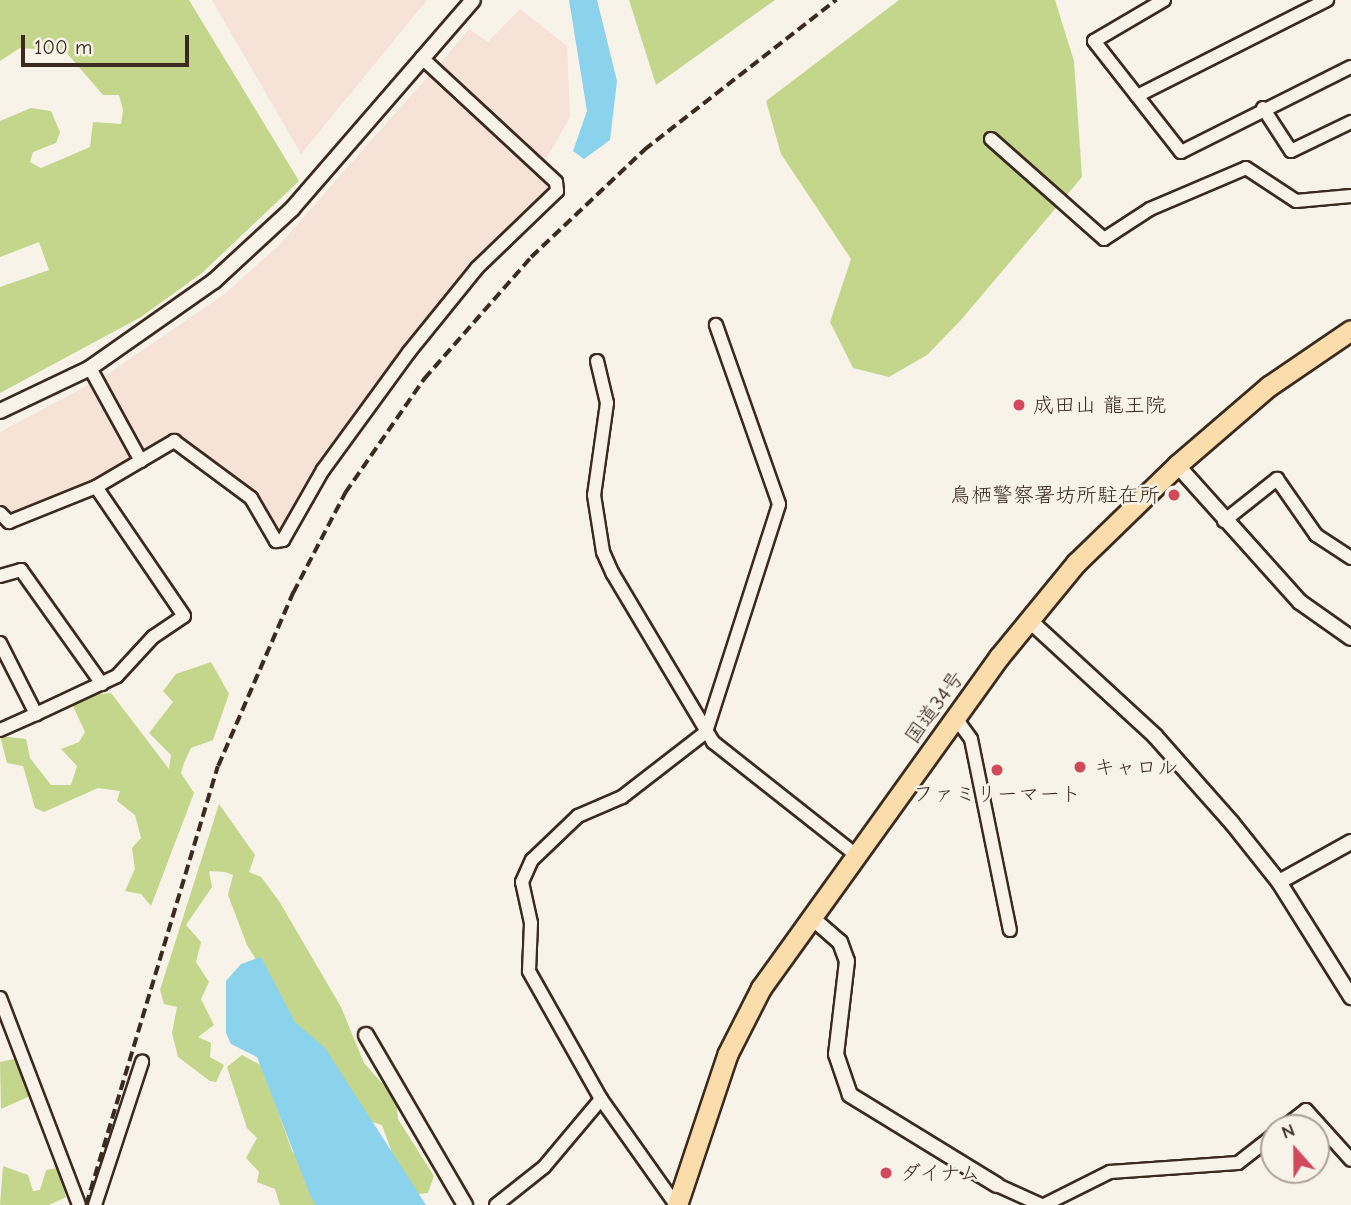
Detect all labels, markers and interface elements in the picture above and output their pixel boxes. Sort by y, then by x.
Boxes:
scale bar [24,21,192,65]
text: 100 m [34,35,92,59]
place label: 成田山 龍王院 [1033,392,1166,418]
marker: 成田山 龍王院 [1011,397,1027,413]
place label: 鳥栖警察署坊所駐在所 [950,482,1160,508]
marker: 鳥栖警察署坊所駐在所 [1166,487,1182,503]
street label: 国道34号 [899,666,969,748]
place label: キャロル [1094,754,1178,780]
marker: キャロル [1072,759,1088,775]
marker: ファミリーマート [989,762,1005,778]
place label: ファミリーマート [913,781,1081,807]
north arrow [1260,1114,1330,1184]
text: N [1278,1119,1298,1144]
place label: ダイナム [900,1160,984,1186]
marker: ダイナム [878,1165,894,1181]

